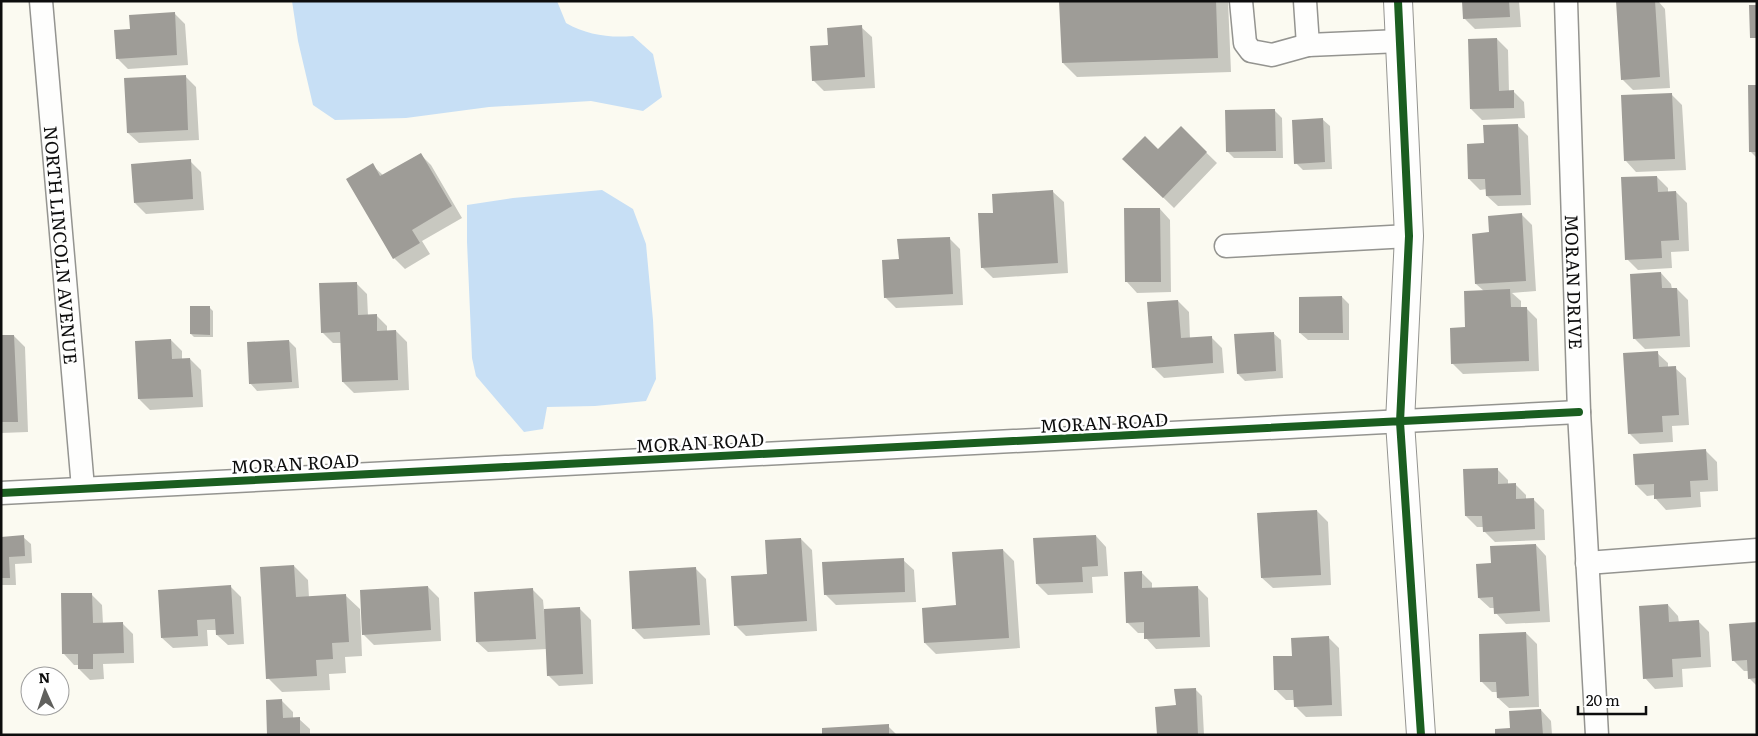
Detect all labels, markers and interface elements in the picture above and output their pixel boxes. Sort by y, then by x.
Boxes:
street label: NORTH LINCOLN AVENUE [38,125,86,365]
street label: MORAN DRIVE [1559,214,1591,350]
street label: MORAN ROAD [1039,405,1169,439]
street label: MORAN ROAD [635,425,765,459]
street label: MORAN ROAD [230,446,360,480]
north arrow [20,666,70,716]
text: N [38,667,51,687]
scale bar [1578,684,1646,716]
text: 20 m [1586,688,1620,711]

